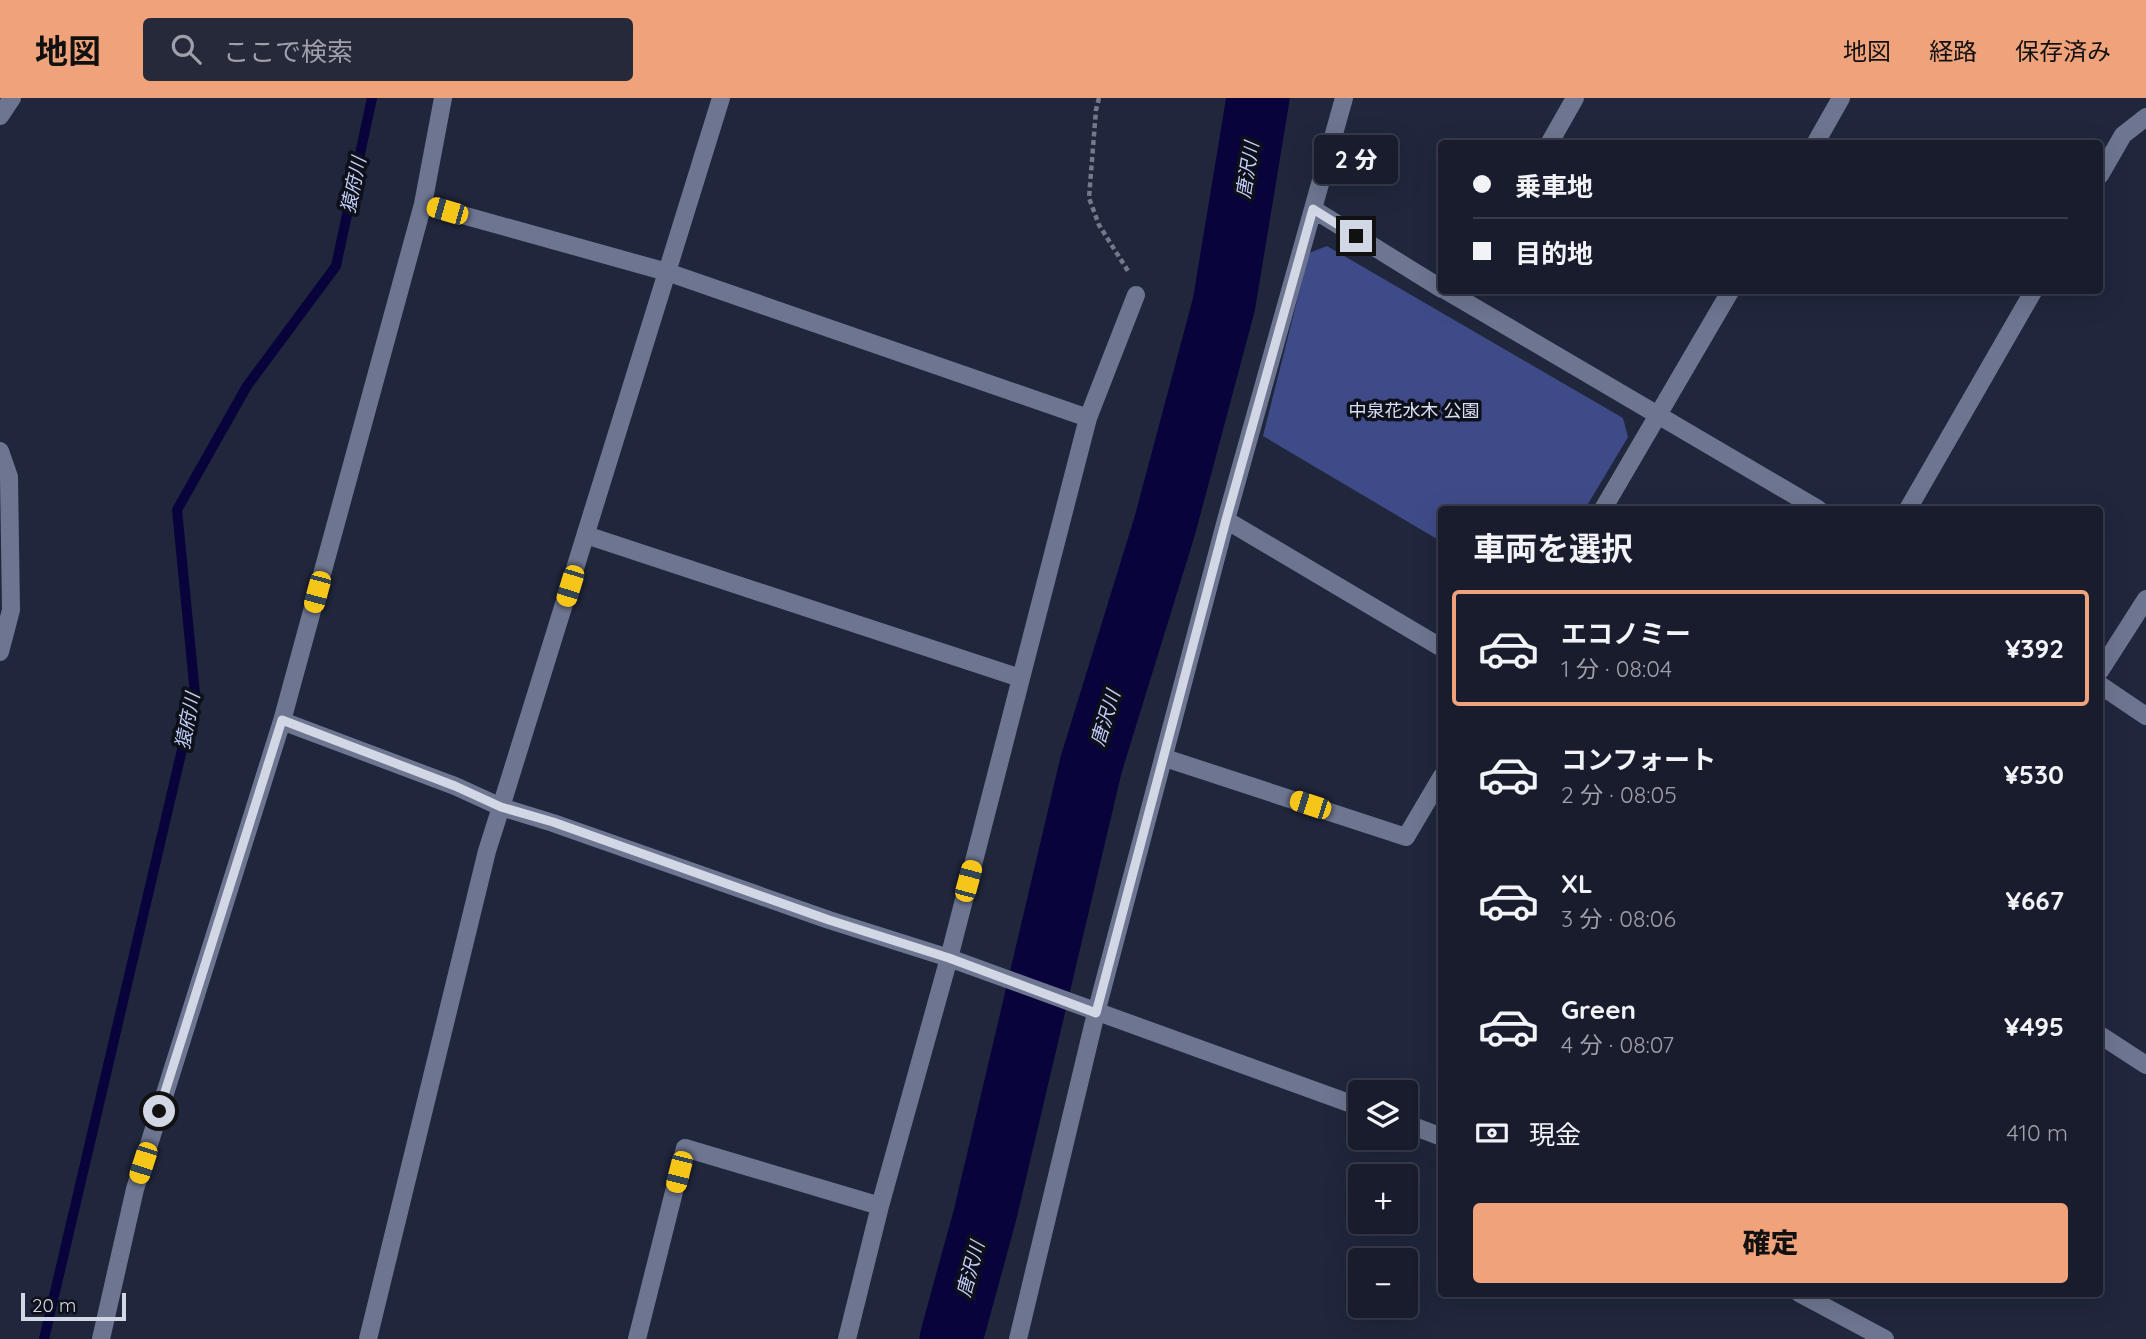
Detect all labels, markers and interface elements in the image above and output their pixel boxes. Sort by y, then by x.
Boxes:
search box [143,18,633,81]
text: 地図 [35,30,101,71]
icon: search [167,30,205,68]
text: ここで検索 [223,35,353,68]
text: 地図 [1843,36,1891,66]
text: 経路 [1929,36,1977,66]
text: 保存済み [2015,36,2111,66]
callout: 2 分 [1314,135,1398,184]
water label: 唐沢川 [1231,138,1264,200]
text: 2 分 [1335,145,1377,174]
water label: 猿府川 [335,153,371,215]
text: 乗車地 [1515,170,1593,203]
car [424,195,471,227]
route end [1340,220,1372,252]
text: 目的地 [1515,237,1593,270]
park label: 中泉花水木 公園 [1349,399,1479,422]
text: 車両を選択 [1473,528,1633,568]
car [554,563,587,609]
car [302,569,333,615]
icon: car [1477,617,1540,680]
text: エコノミー [1561,617,1691,650]
text: ¥392 [2005,632,2064,665]
text: 1 分 · 08:04 [1561,654,1672,683]
water label: 唐沢川 [1085,685,1125,749]
water label: 猿府川 [170,689,205,751]
icon: car [1477,743,1540,806]
text: コンフォート [1561,743,1716,776]
text: ¥530 [2004,758,2064,791]
text: 2 分 · 08:05 [1561,780,1677,809]
car [1287,789,1334,821]
car [953,858,984,904]
text: XL [1561,867,1593,900]
icon: car [1477,869,1540,932]
text: ¥667 [2005,884,2064,917]
text: 3 分 · 08:06 [1561,904,1676,933]
text: Green [1561,993,1636,1026]
icon: car [1477,995,1540,1058]
text: ¥495 [2004,1010,2064,1043]
text: 4 分 · 08:07 [1561,1030,1674,1059]
map controls [1348,1080,1418,1318]
button: layers [1348,1080,1418,1150]
route start [143,1095,175,1127]
icon: cash [1473,1114,1511,1152]
text: 現金 [1529,1118,1581,1151]
text: 410 m [2007,1118,2068,1147]
car [127,1140,160,1186]
car [664,1149,695,1195]
button: + [1348,1164,1418,1234]
button: 確定 [1473,1203,2068,1283]
water label: 唐沢川 [951,1236,989,1300]
button: − [1348,1248,1418,1318]
scale bar [21,1290,126,1322]
text: 20 m [32,1293,76,1317]

